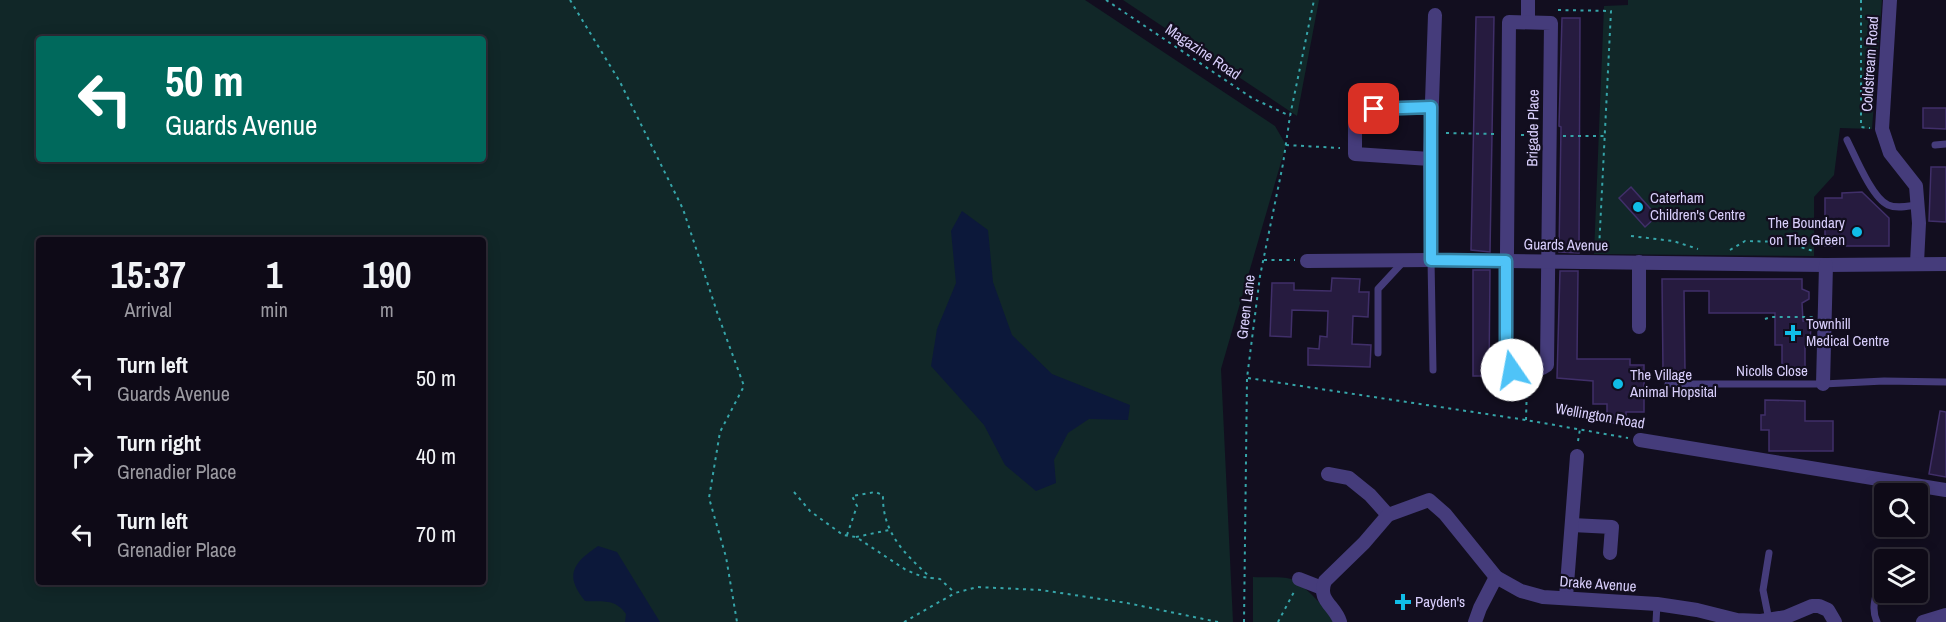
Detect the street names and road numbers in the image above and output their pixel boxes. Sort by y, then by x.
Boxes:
street label: Coldstream Road [1856,15,1883,112]
street label: Magazine Road [1161,19,1245,85]
street label: Brigade Place [1521,89,1544,167]
street label: Guards Avenue [1524,233,1609,256]
street label: Green Lane [1231,273,1260,340]
street label: Nicolls Close [1736,360,1808,381]
street label: Wellington Road [1554,397,1647,434]
street label: Drake Avenue [1559,570,1637,597]

